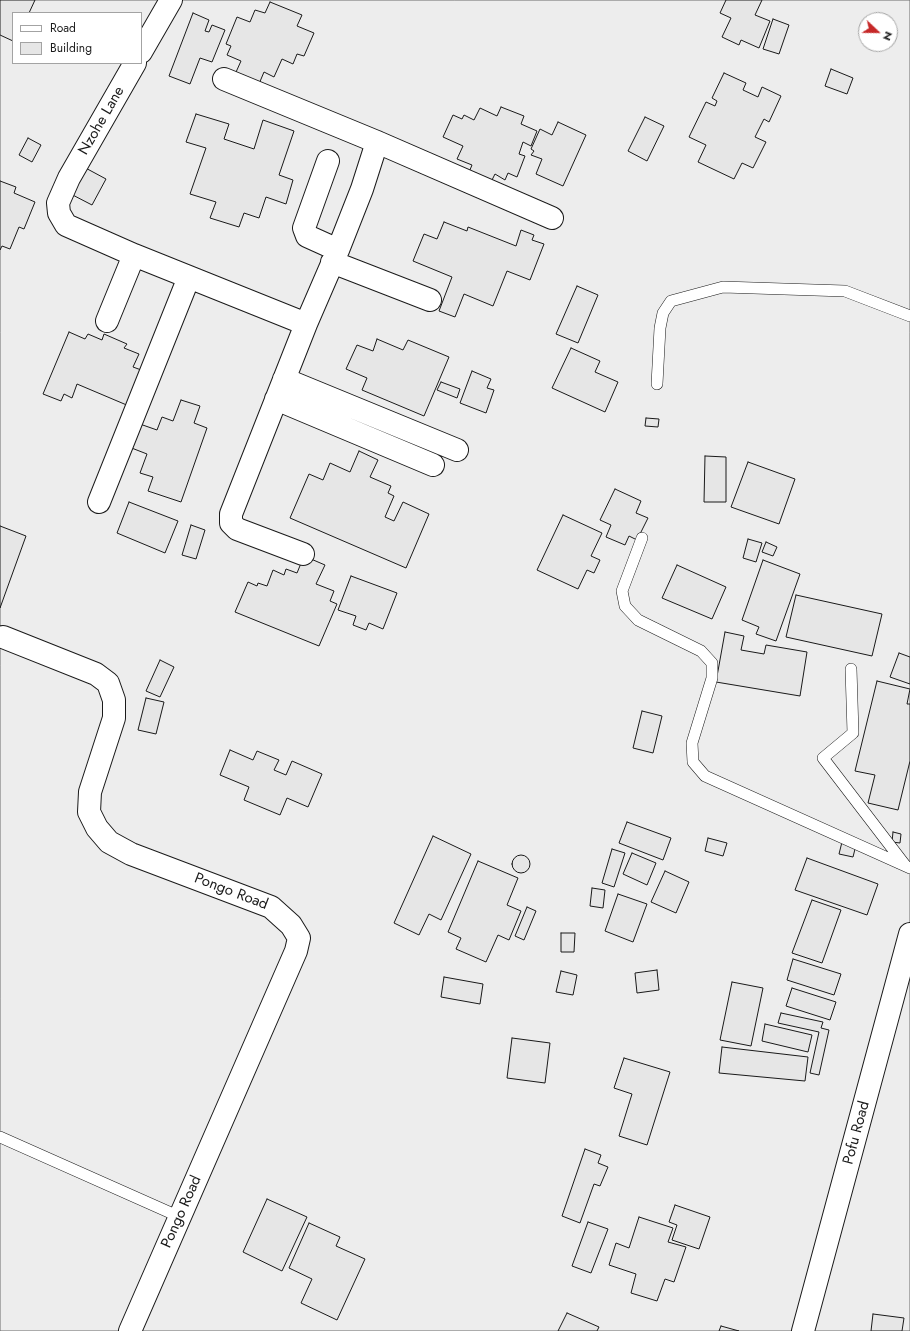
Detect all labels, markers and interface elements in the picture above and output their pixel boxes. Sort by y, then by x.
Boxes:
legend [12,12,142,64]
north arrow [858,12,898,52]
text: Road [50,19,76,37]
text: N [879,29,897,43]
text: Building [50,39,92,57]
street label: Nzohe Lane [75,84,129,158]
street label: Pongo Road [192,870,270,914]
street label: Pofu Road [840,1099,874,1167]
street label: Pongo Road [158,1173,206,1251]

